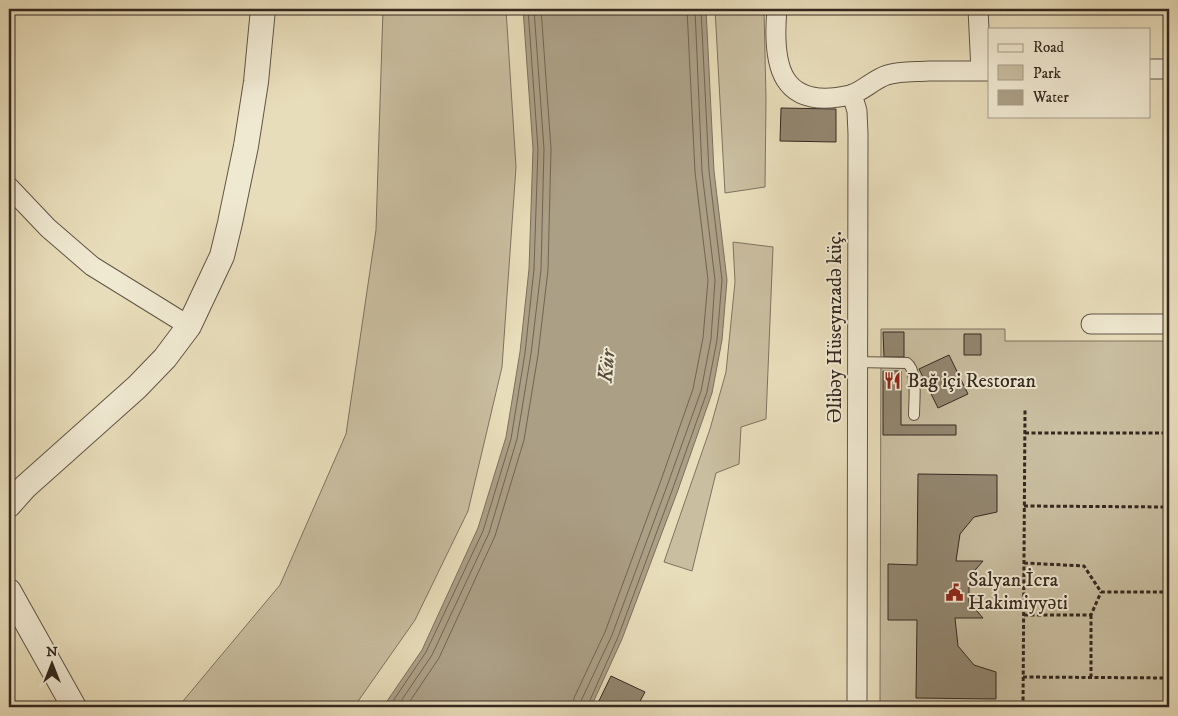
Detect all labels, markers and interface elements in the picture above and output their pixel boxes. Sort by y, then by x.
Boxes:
legend [988,28,1150,118]
text: Road [1033,38,1065,57]
text: Park [1033,64,1062,83]
text: Water [1032,88,1069,107]
street label: Əlibəy Hüseynzadə küç. [823,231,848,423]
water label: Kür [592,347,622,385]
place label: Bağ içi Restoran [907,369,1037,394]
restaurant icon: Bağ içi Restoran [883,371,903,391]
place label: Salyan İcra Hakimiyyəti [968,568,1068,616]
public building icon: Salyan İcra Hakimiyyəti [944,582,964,602]
north arrow [28,638,78,688]
text: N [46,643,58,661]

